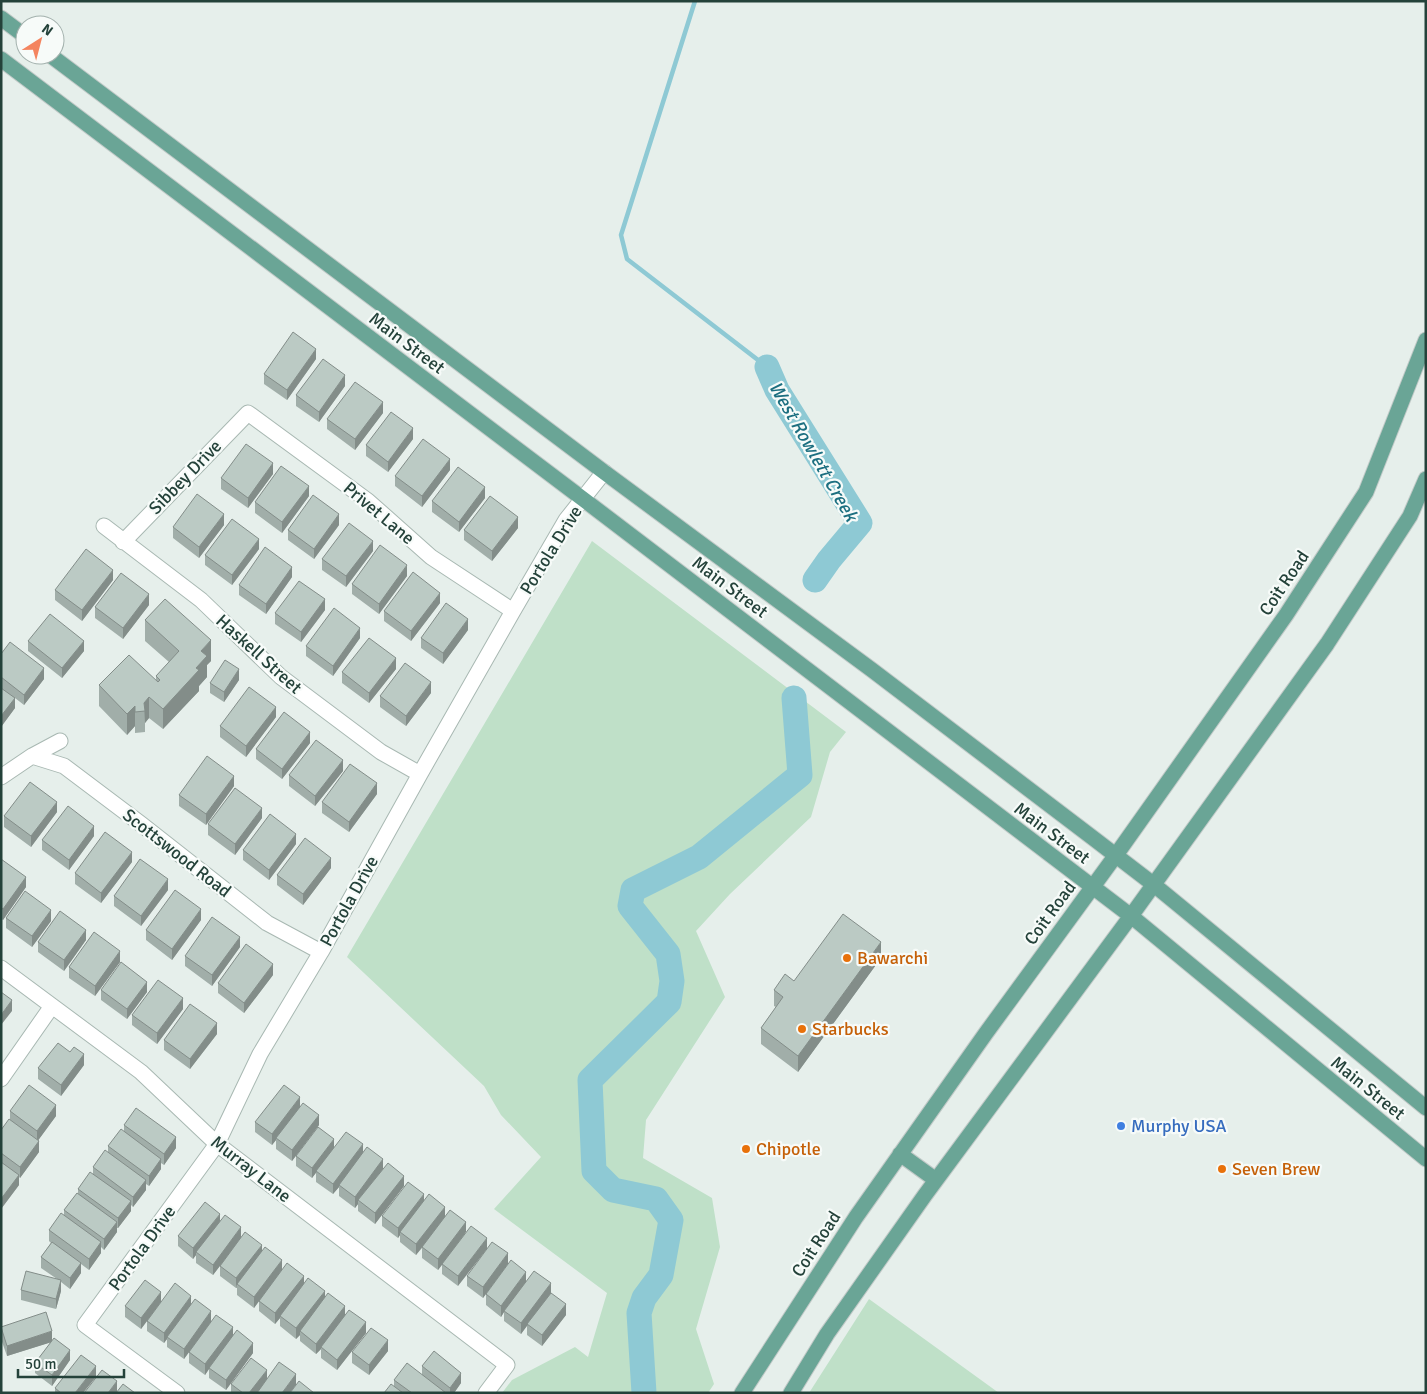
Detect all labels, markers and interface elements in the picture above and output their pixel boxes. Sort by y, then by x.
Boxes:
north arrow [15,15,65,65]
text: N [38,20,56,40]
street label: Main Street [365,307,449,379]
water label: West Rowlett Creek [763,377,864,527]
street label: Sibbey Drive [144,435,226,519]
street label: Privet Lane [339,477,419,549]
street label: Portola Drive [515,502,587,598]
street label: Coit Road [1254,546,1314,620]
street label: Main Street [688,551,772,623]
street label: Haskell Street [211,610,307,698]
street label: Main Street [1010,797,1094,869]
street label: Scottswood Road [118,804,236,902]
street label: Portola Drive [315,852,383,950]
street label: Coit Road [1019,877,1081,949]
place label: Bawarchi [857,947,928,969]
marker: Bawarchi [841,952,853,964]
place label: Starbucks [812,1018,889,1040]
marker: Starbucks [796,1023,808,1035]
street label: Main Street [1326,1051,1410,1125]
place label: Murphy USA [1131,1115,1226,1137]
marker: Murphy USA [1115,1120,1127,1132]
street label: Murray Lane [206,1131,296,1207]
place label: Chipotle [756,1138,821,1160]
marker: Chipotle [740,1143,752,1155]
place label: Seven Brew [1232,1158,1320,1180]
marker: Seven Brew [1216,1163,1228,1175]
street label: Portola Drive [104,1201,180,1295]
street label: Coit Road [787,1207,845,1281]
scale bar [18,1346,124,1378]
text: 50 m [25,1355,56,1373]

